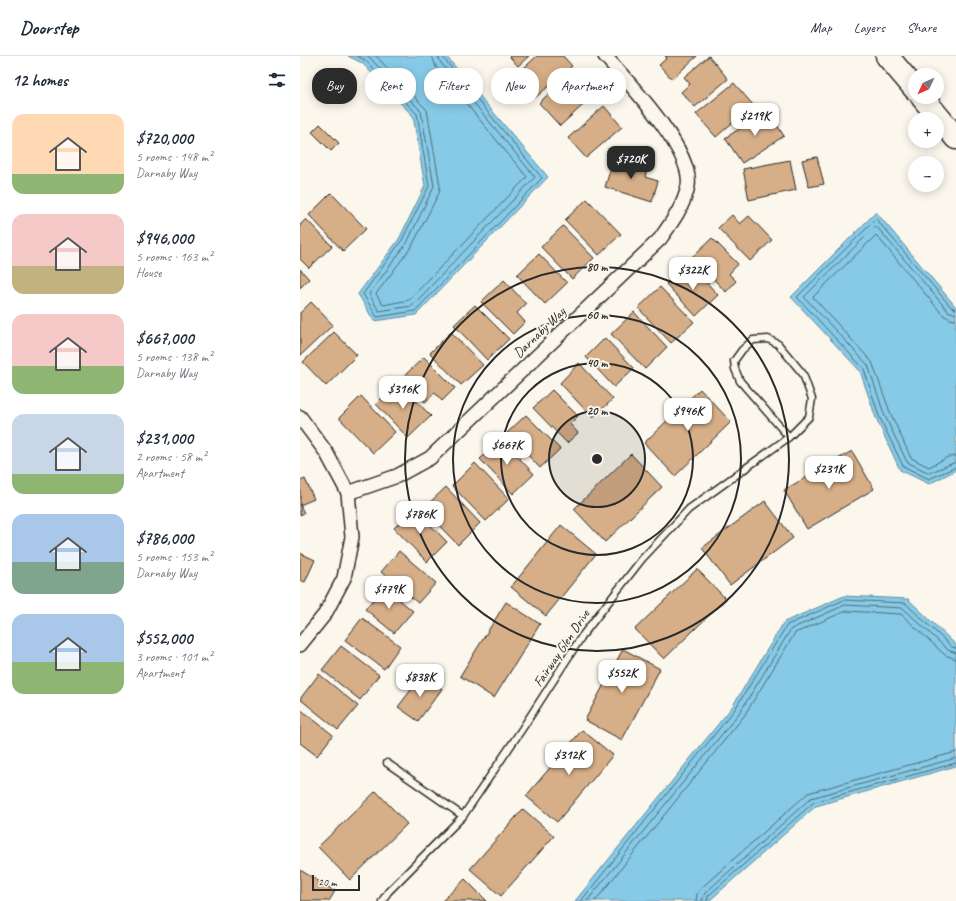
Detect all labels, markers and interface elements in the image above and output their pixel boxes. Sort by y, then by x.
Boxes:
text: Doorstep [20,16,78,40]
text: Map [810,19,832,36]
text: Layers [854,19,885,36]
text: Share [907,19,936,36]
chip: Buy [312,68,357,104]
chip: Rent [365,68,416,104]
chip: Filters [424,68,483,104]
chip: New [491,68,539,104]
chip: Apartment [547,68,626,104]
north arrow [908,68,944,104]
map controls [908,68,944,192]
icon: filters [266,69,288,91]
text: 12 homes [12,70,68,91]
pin: $219K [727,103,783,137]
text: $219K [740,108,770,124]
button: + [908,112,944,148]
text: $720,000 [136,128,193,149]
icon: home [44,130,92,178]
pin: $720K [603,146,659,180]
text: 5 rooms · 148 m² [136,149,212,165]
text: $720K [616,151,646,167]
button: − [908,156,944,192]
text: Darnaby Way [136,165,197,181]
text: $946,000 [136,228,193,249]
icon: home [44,230,92,278]
text: 5 rooms · 163 m² [136,249,212,265]
pin: $322K [665,257,721,291]
text: 80 m [587,259,608,275]
text: $322K [678,262,708,278]
text: House [136,265,161,281]
street label: Darnaby Way [510,302,570,361]
text: 60 m [587,307,609,323]
text: $667,000 [136,328,194,349]
icon: home [44,330,92,378]
text: 5 rooms · 138 m² [136,349,212,365]
text: 40 m [587,355,608,371]
text: Darnaby Way [136,365,197,381]
pin: $316K [375,376,431,410]
text: $316K [388,381,418,397]
pin: $946K [660,398,716,432]
text: 20 m [587,403,608,419]
text: $946K [673,403,703,419]
text: $231,000 [136,428,193,449]
icon: home [44,430,92,478]
pin: $667K [479,432,535,466]
text: $667K [492,437,522,453]
text: 2 rooms · 58 m² [136,449,206,465]
centre of rings [590,452,604,466]
pin: $231K [801,456,857,490]
text: $231K [814,461,844,477]
text: Apartment [136,465,184,481]
pin: $786K [392,501,448,535]
text: $786K [405,506,435,522]
text: $786,000 [136,528,193,549]
icon: home [44,530,92,578]
text: 5 rooms · 153 m² [136,549,212,565]
text: Darnaby Way [136,565,197,581]
pin: $779K [361,576,417,610]
text: $779K [374,581,404,597]
street label: Fairway Glen Drive [529,605,594,690]
text: $552,000 [136,628,192,649]
icon: home [44,630,92,678]
text: 3 rooms · 101 m² [136,649,212,665]
pin: $552K [594,660,650,694]
pin: $838K [392,664,448,698]
text: Apartment [136,665,184,681]
text: $552K [607,665,637,681]
text: $838K [405,669,435,685]
pin: $312K [541,742,597,776]
text: $312K [554,747,584,763]
scale bar [312,873,360,892]
text: 20 m [318,875,337,889]

